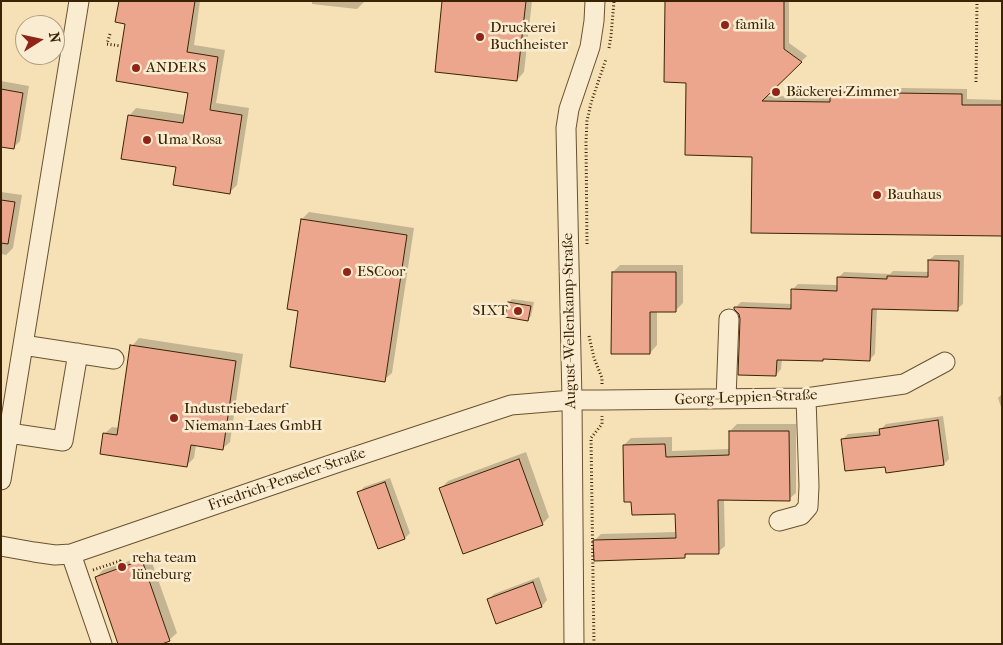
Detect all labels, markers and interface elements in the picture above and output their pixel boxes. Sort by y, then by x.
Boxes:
north arrow [15,15,65,65]
place label: famila [735,16,775,34]
place label: Druckerei Buchheister [490,19,568,54]
marker: famila [719,19,731,31]
text: N [45,31,64,44]
marker: Druckerei Buchheister [474,31,486,43]
place label: ANDERS [146,59,206,77]
marker: ANDERS [130,62,142,74]
place label: Bäckerei Zimmer [786,83,899,101]
marker: Bäckerei Zimmer [770,86,782,98]
place label: Uma Rosa [157,131,222,149]
marker: Uma Rosa [141,134,153,146]
place label: Bauhaus [887,186,941,204]
marker: Bauhaus [871,189,883,201]
street label: August-Wellenkamp-Straße [559,233,581,409]
place label: ESCoor [357,263,405,281]
marker: ESCoor [341,266,353,278]
place label: SIXT [473,302,508,320]
marker: SIXT [512,305,524,317]
street label: Georg-Leppien-Straße [674,387,818,409]
place label: Industriebedarf Niemann-Laes GmbH [184,400,322,435]
marker: Industriebedarf Niemann-Laes GmbH [168,412,180,424]
street label: Friedrich-Penseler-Straße [206,445,368,515]
place label: reha team lüneburg [132,549,196,584]
marker: reha team lüneburg [116,561,128,573]

